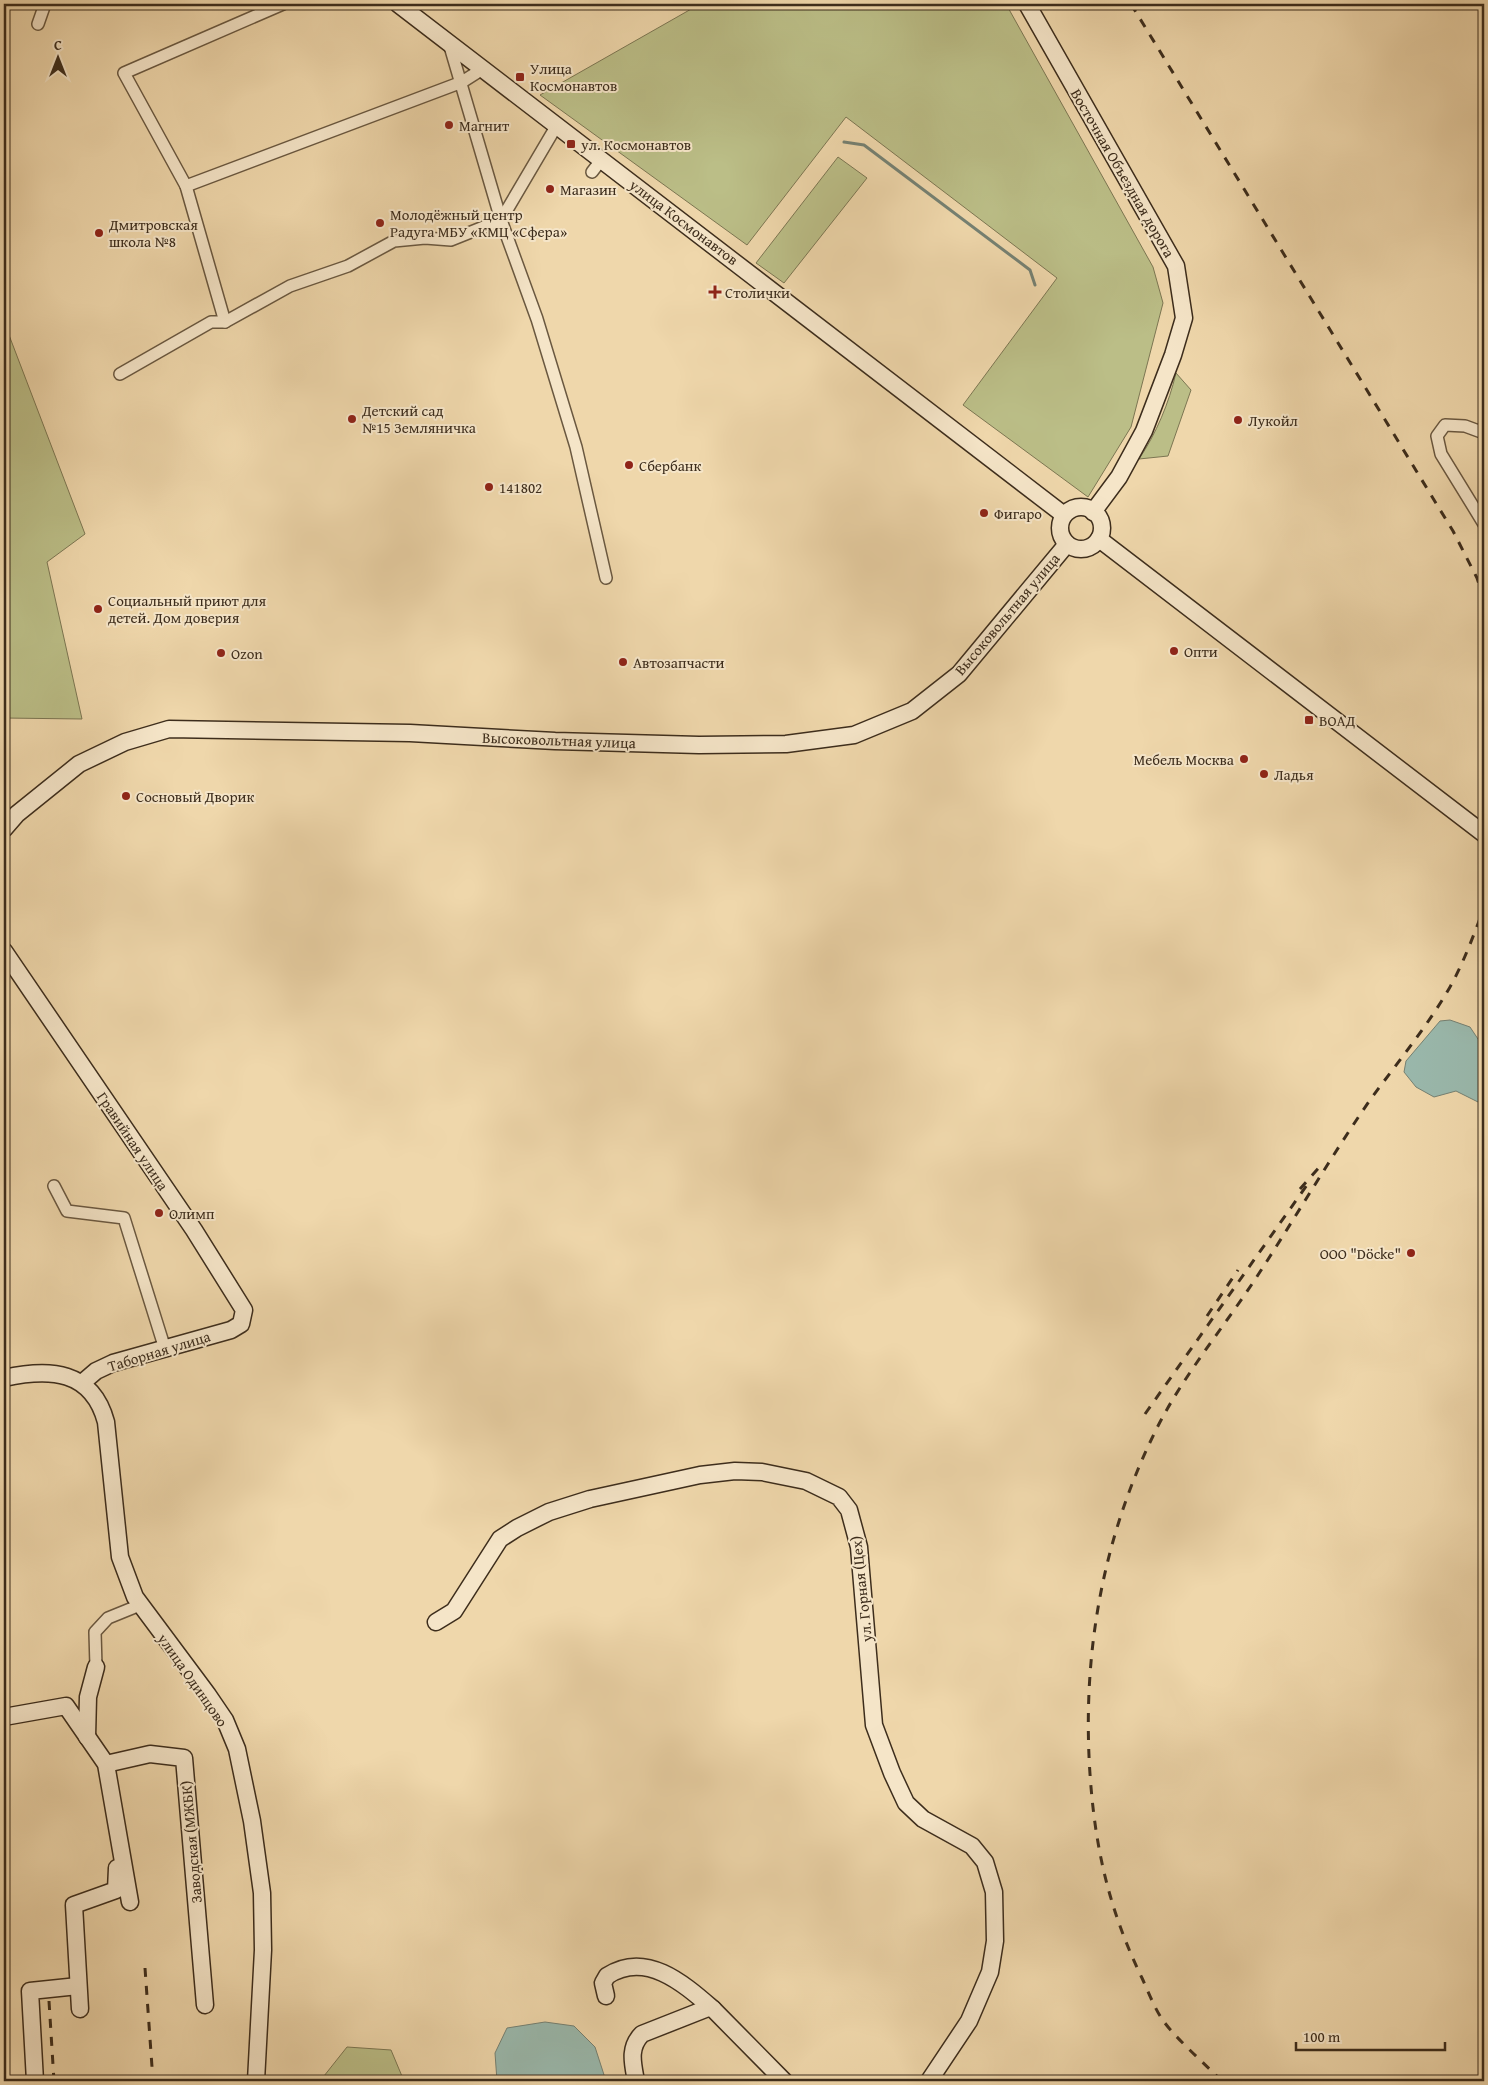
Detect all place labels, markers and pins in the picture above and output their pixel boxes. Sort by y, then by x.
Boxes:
place label: Улица Космонавтов [530,58,617,96]
marker: Улица Космонавтов [514,71,526,83]
place label: Магнит [459,115,510,136]
marker: Магнит [443,119,455,131]
place label: ул. Космонавтов [580,134,691,155]
marker: ул. Космонавтов [565,138,577,150]
place label: Магазин [560,179,617,200]
marker: Магазин [544,183,556,195]
place label: Молодёжный центр Радуга МБУ «КМЦ «Сфера» [390,204,567,242]
place label: Дмитровская школа №8 [108,214,198,252]
marker: Молодёжный центр Радуга МБУ «КМЦ «Сфера» [374,217,386,229]
marker: Дмитровская школа №8 [93,227,105,239]
place label: Столички [725,282,790,303]
marker: Столички [709,286,721,298]
place label: Детский сад №15 Земляничка [361,400,477,438]
place label: Лукойл [1248,410,1298,431]
marker: Детский сад №15 Земляничка [346,413,358,425]
marker: Лукойл [1232,414,1244,426]
place label: Сбербанк [639,455,701,476]
marker: Сбербанк [623,459,635,471]
place label: 141802 [499,477,542,498]
marker: 141802 [483,481,495,493]
place label: Фигаро [994,503,1042,524]
marker: Фигаро [978,507,990,519]
place label: Социальный приют для детей. Дом доверия [108,590,266,628]
marker: Социальный приют для детей. Дом доверия [92,603,104,615]
place label: Опти [1184,641,1218,662]
place label: Ozon [231,643,263,664]
marker: Опти [1168,645,1180,657]
marker: Ozon [215,647,227,659]
place label: Автозапчасти [633,652,724,673]
marker: Автозапчасти [617,656,629,668]
place label: ВОАД [1319,710,1356,731]
marker: ВОАД [1303,714,1315,726]
place label: Мебель Москва [1133,749,1235,770]
marker: Мебель Москва [1238,753,1250,765]
place label: Ладья [1274,764,1314,785]
marker: Ладья [1258,768,1270,780]
place label: Сосновый Дворик [136,786,254,807]
marker: Сосновый Дворик [120,790,132,802]
place label: Олимп [169,1203,215,1224]
marker: Олимп [153,1207,165,1219]
place label: ООО "Döcke" [1320,1243,1401,1264]
marker: ООО "Döcke" [1405,1247,1417,1259]

